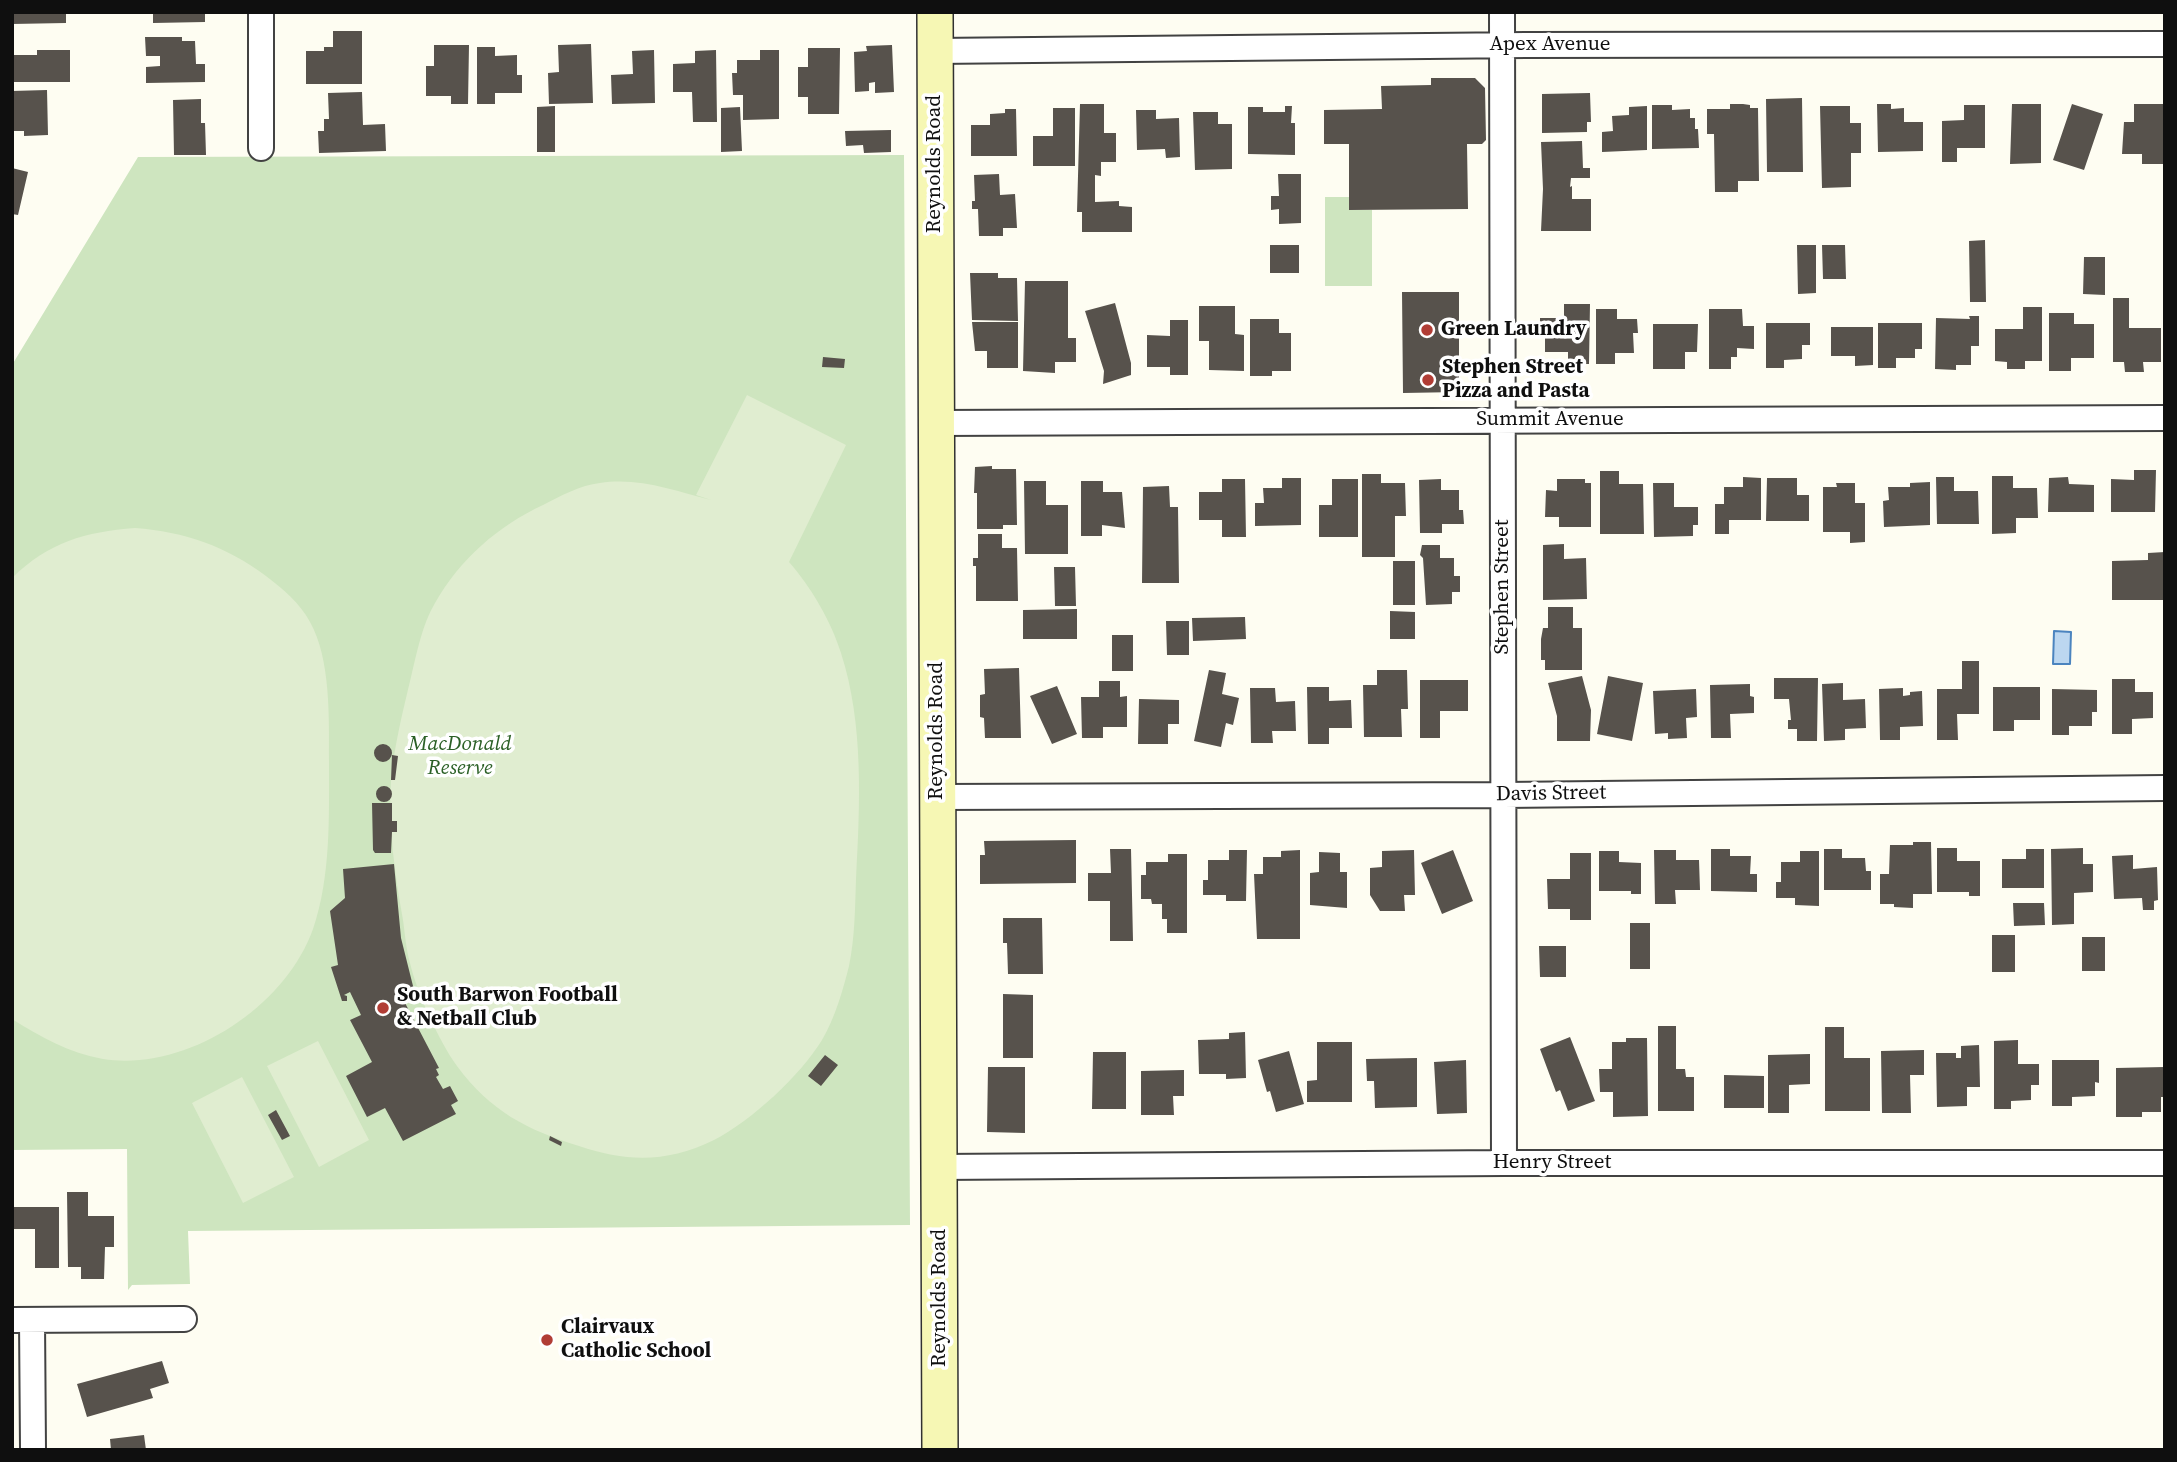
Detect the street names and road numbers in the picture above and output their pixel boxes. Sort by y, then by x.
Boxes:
street label: Apex Avenue [1489,32,1611,58]
street label: Reynolds Road [922,95,948,233]
street label: Summit Avenue [1476,407,1624,433]
street label: Stephen Street [1490,519,1516,655]
street label: Reynolds Road [924,662,950,800]
street label: Davis Street [1496,780,1606,808]
street label: Henry Street [1493,1150,1611,1176]
street label: Reynolds Road [927,1229,953,1367]

